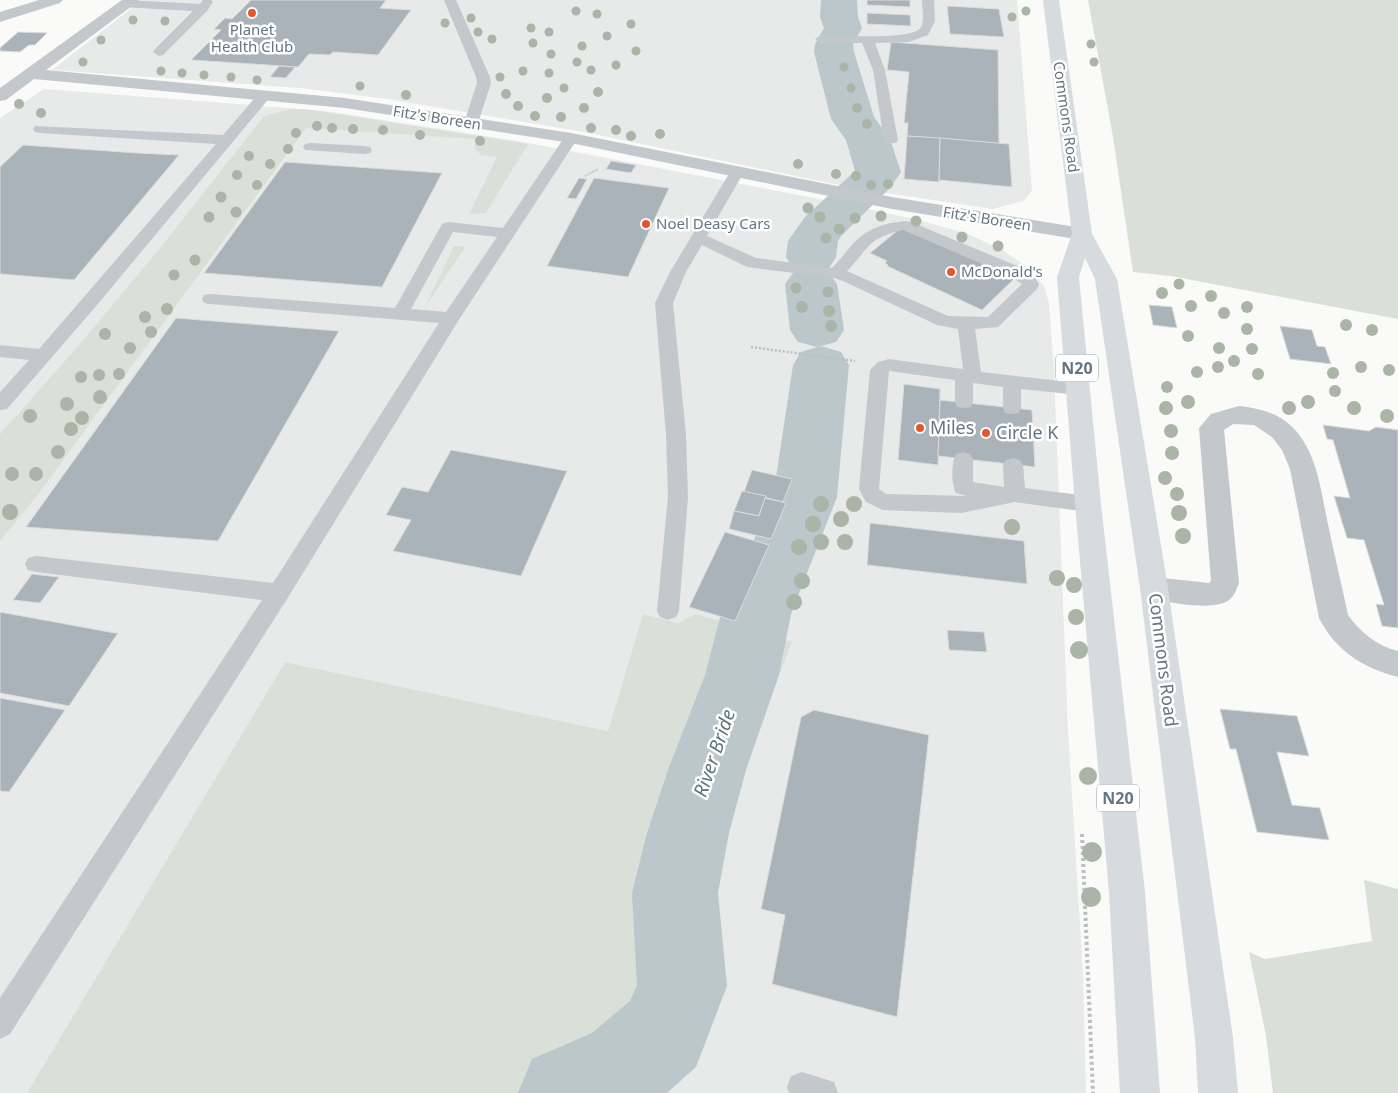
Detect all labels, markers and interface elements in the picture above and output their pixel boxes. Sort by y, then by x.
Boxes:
marker: Planet Health Club [246,7,258,19]
place label: Planet Health Club [211,19,293,56]
street label: Commons Road [1049,60,1085,174]
street label: Fitz's Boreen [392,100,483,134]
street label: Fitz's Boreen [942,201,1033,235]
place label: Noel Deasy Cars [656,213,771,233]
marker: Noel Deasy Cars [640,218,652,230]
place label: McDonald's [961,261,1043,281]
marker: McDonald's [945,266,957,278]
road number: N20 [1056,354,1098,382]
place label: Miles [930,415,974,439]
place label: Circle K [996,420,1059,444]
marker: Miles [914,422,926,434]
marker: Circle K [980,427,992,439]
street label: Commons Road [1144,592,1184,728]
water label: River Bride [687,706,741,800]
road number: N20 [1097,784,1139,811]

